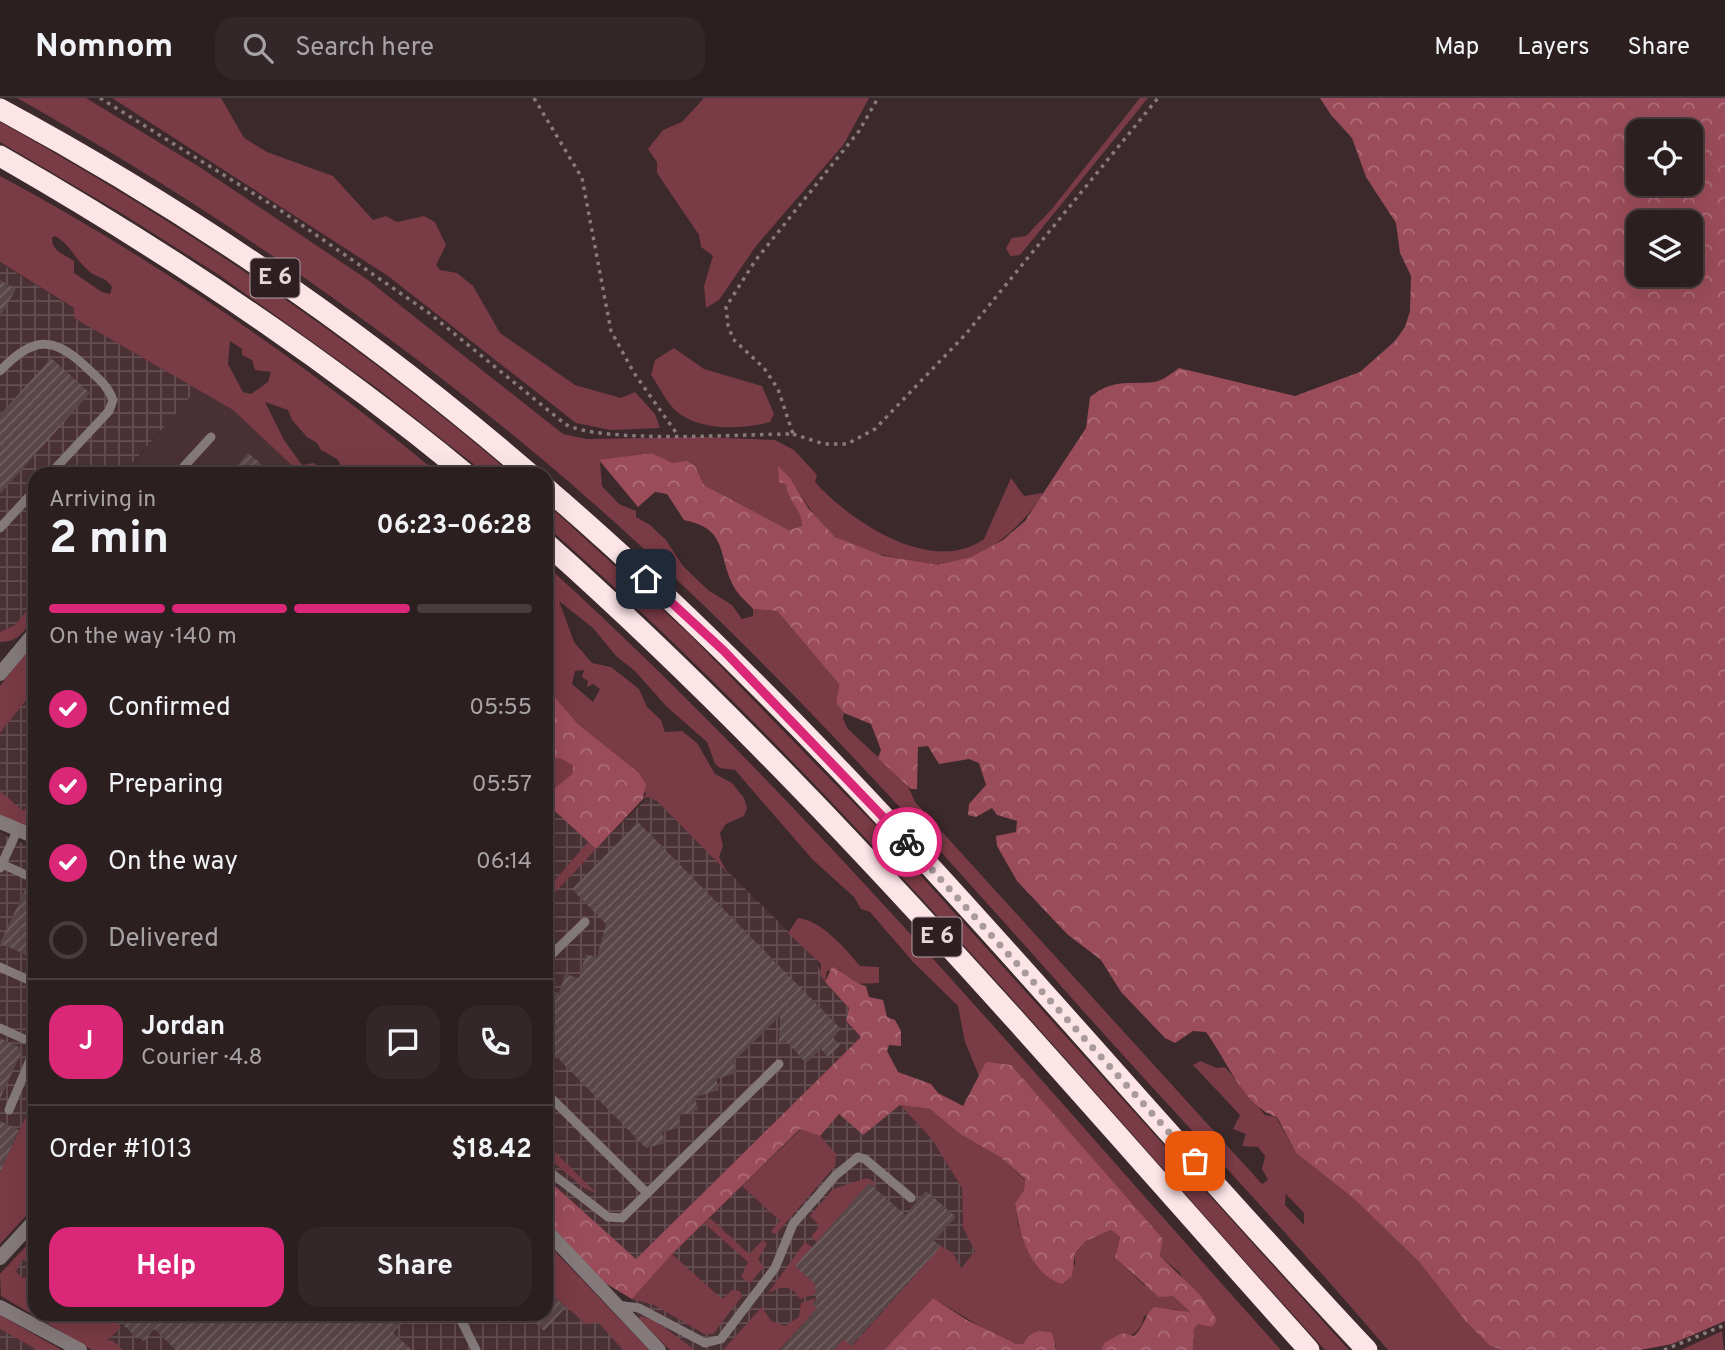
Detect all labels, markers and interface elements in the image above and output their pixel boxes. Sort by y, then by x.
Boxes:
search box [215,17,705,80]
text: Nomnom [35,27,173,69]
icon: search [239,29,277,67]
text: Search here [295,32,434,65]
text: Map [1434,33,1479,63]
text: Layers [1517,33,1589,63]
text: Share [1627,33,1690,63]
map controls [1626,119,1703,287]
button: locate [1626,119,1703,196]
button: layers [1626,210,1703,287]
road number: E 6 [250,258,300,298]
text: Arriving in [49,486,156,515]
text: 06:23–06:28 [377,510,532,543]
text: 2 min [49,511,169,570]
pin [616,549,676,609]
icon: home [627,560,665,598]
text: On the way · 140 m [49,623,237,652]
icon: check [49,690,87,728]
text: Confirmed [108,692,231,725]
text: 05:55 [469,694,532,723]
icon: check [49,767,87,805]
text: Preparing [108,769,223,802]
text: 05:57 [472,771,532,800]
courier [872,807,942,877]
icon: bike [888,823,926,861]
icon: check [49,844,87,882]
text: On the way [108,846,238,879]
text: 06:14 [476,848,532,877]
road number: E 6 [912,918,962,957]
text: Delivered [108,923,219,956]
button: chat [366,1005,440,1079]
button: phone [458,1005,532,1079]
text: Jordan [141,1011,225,1044]
text: J [79,1026,93,1059]
text: Courier · 4.8 [141,1044,262,1073]
pin [1165,1131,1225,1191]
text: Order #1013 [49,1134,192,1167]
text: $18.42 [451,1134,532,1167]
icon: bag [1176,1142,1214,1180]
button: Help [49,1227,284,1307]
button: Share [298,1227,532,1307]

